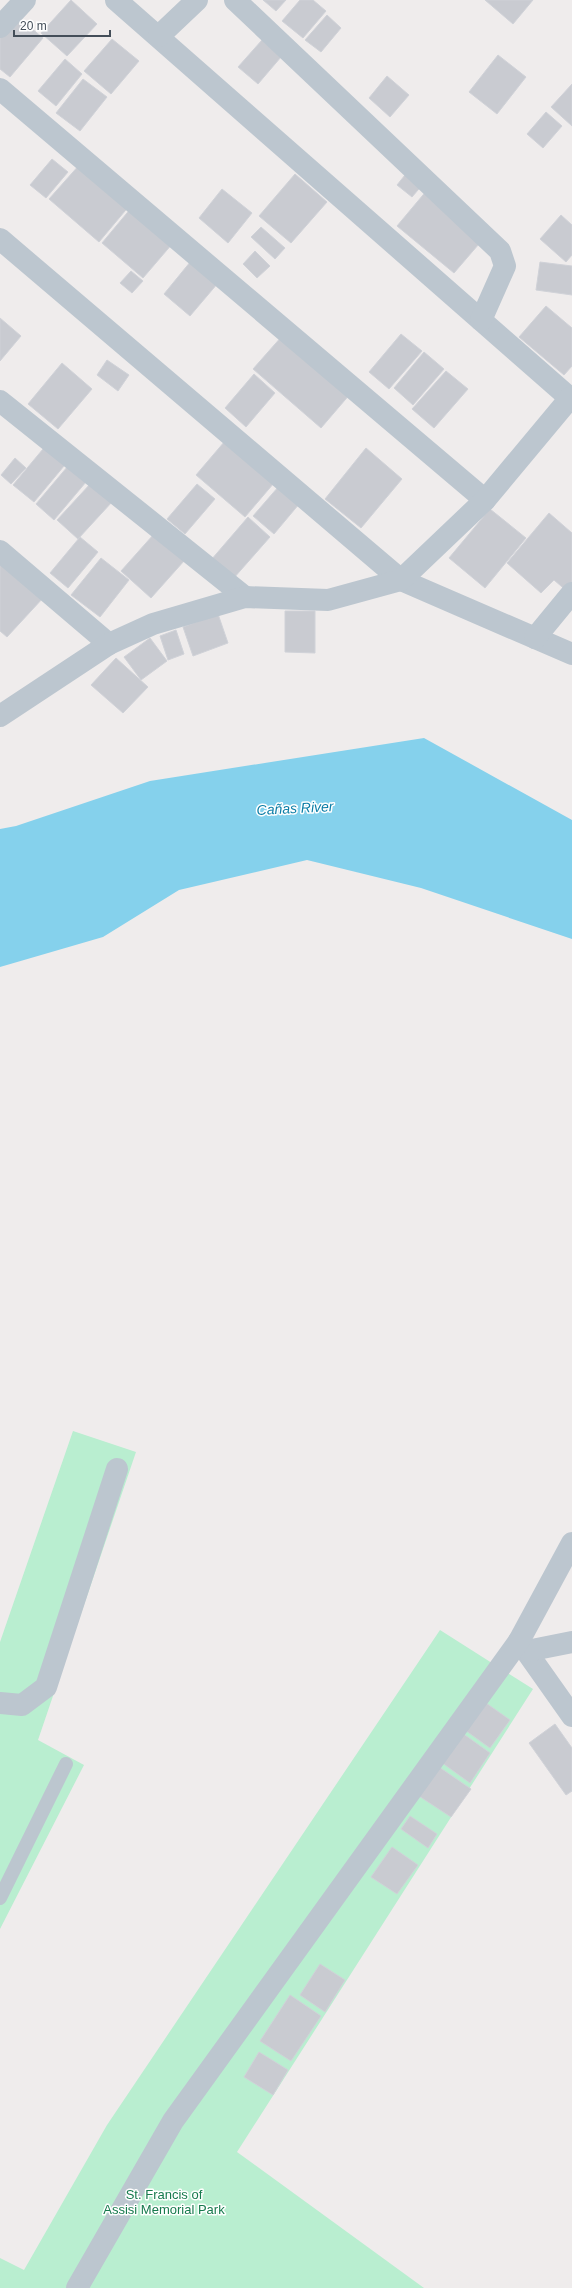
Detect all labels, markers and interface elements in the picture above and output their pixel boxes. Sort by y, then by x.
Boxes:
scale bar [14,12,110,38]
text: 20 m [20,19,47,33]
water label: Cañas River [256,798,335,818]
park label: St. Francis of Assisi Memorial Park [103,2187,225,2217]

